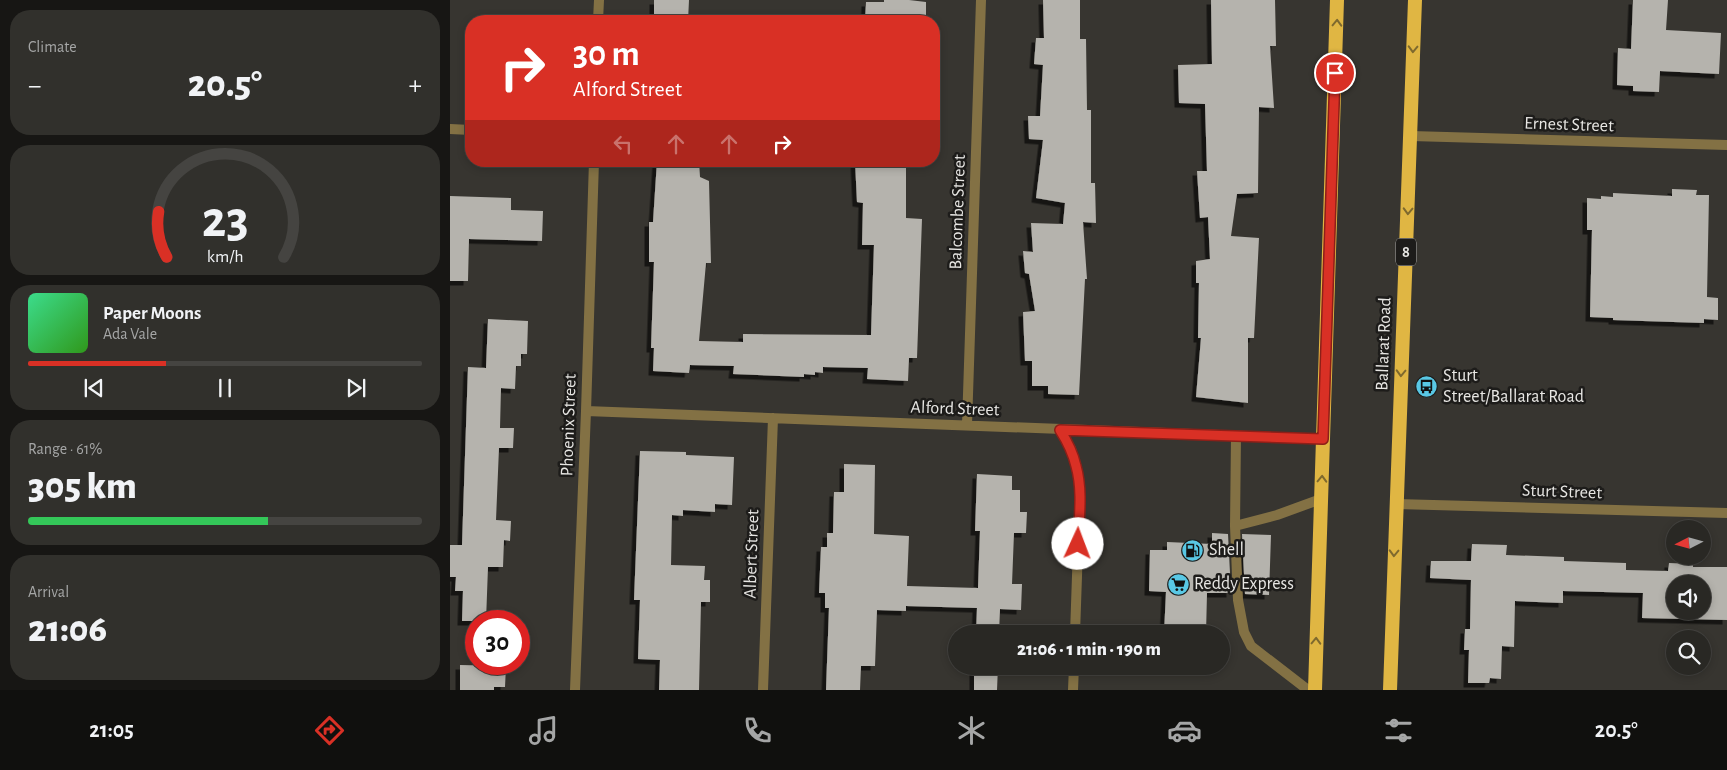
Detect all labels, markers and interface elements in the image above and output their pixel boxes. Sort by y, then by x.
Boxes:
one-way arrow [1331,19,1342,27]
icon: right [490,35,555,100]
text: 30 m [573,37,640,72]
text: Climate [28,39,77,55]
one-way arrow [1408,45,1419,53]
pin [1314,52,1356,94]
icon: arrive [1321,59,1349,87]
text: 20.5° [188,66,262,104]
text: − [28,72,41,100]
text: + [409,72,422,100]
text: Alford Street [573,78,682,100]
street label: Ernest Street [1524,114,1614,136]
icon: left [609,130,637,158]
icon: ahead [662,130,690,158]
icon: ahead [715,130,743,158]
icon: right [768,130,796,158]
street label: Balcombe Street [947,154,969,270]
text: 23 [202,194,248,246]
one-way arrow [1402,207,1413,215]
road number: 8 [1396,238,1416,266]
text: km/h [207,248,243,266]
street label: Ballarat Road [1373,297,1395,391]
text: Paper Moons [103,304,201,323]
text: Ada Vale [103,326,157,342]
place label: Sturt Street/Ballarat Road [1443,367,1584,406]
one-way arrow [1396,370,1406,378]
street label: Phoenix Street [558,373,580,477]
icon: previous [80,374,108,402]
icon: pause [211,374,239,402]
icon: next [342,374,370,402]
bus stop icon: Sturt Street/Ballarat Road [1415,374,1439,398]
street label: Alford Street [910,398,1000,420]
text: Range · 61% [28,441,102,457]
text: 305 km [28,468,137,506]
one-way arrow [1316,475,1327,483]
street label: Sturt Street [1522,482,1603,502]
street label: Albert Street [741,509,763,599]
position arrow [1051,517,1103,569]
north arrow [1666,520,1711,565]
map controls [1666,520,1711,675]
fuel station icon: Shell [1181,538,1205,562]
place label: Shell [1209,541,1244,559]
one-way arrow [1389,549,1400,557]
supermarket icon: Reddy Express [1166,572,1190,596]
place label: Reddy Express [1194,575,1294,593]
button: sound [1666,575,1711,620]
text: Arrival [28,584,69,600]
speed limit sign: 30 [465,610,530,675]
text: 21:06 [28,611,107,649]
button: search [1666,630,1711,675]
one-way arrow [1311,637,1322,645]
text: 21:06 · 1 min · 190 m [1017,640,1161,659]
icon: directions [312,713,347,748]
icon: music [526,713,561,748]
icon: phone [740,713,775,748]
icon: climate [954,713,989,748]
icon: car [1167,713,1202,748]
icon: filters [1381,713,1416,748]
text: 21:05 [89,719,134,741]
text: 20.5° [1595,719,1638,741]

